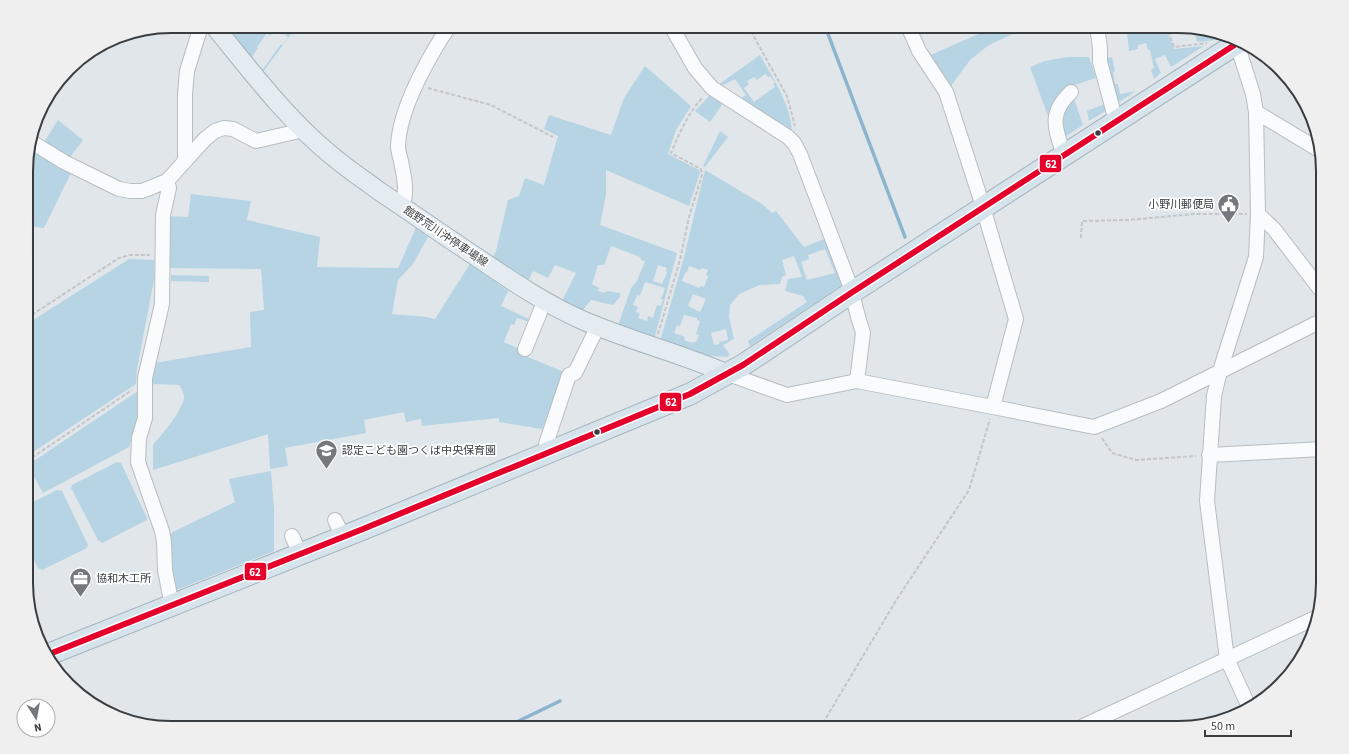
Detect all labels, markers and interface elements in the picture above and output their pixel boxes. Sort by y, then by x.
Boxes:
unlabelled marker [1093,128,1103,138]
line badge: 62 [1039,154,1062,173]
text: 62 [1045,157,1057,172]
public building icon: 小野川郵便局 [1216,191,1242,224]
place label: 小野川郵便局 [1148,197,1214,212]
street label: 館野荒川沖停車場線 [400,203,491,270]
line badge: 62 [659,392,682,412]
text: 62 [665,395,677,410]
unlabelled marker [592,427,602,437]
school or university icon: 認定こども園つくば中央保育園 [314,437,340,470]
place label: 認定こども園つくば中央保育園 [342,443,496,458]
line badge: 62 [244,562,267,581]
office icon: 協和木工所 [68,565,94,598]
text: 62 [249,565,261,580]
place label: 協和木工所 [96,571,152,586]
north arrow [16,698,56,738]
scale bar [1205,712,1291,738]
text: 50 m [1211,718,1235,735]
text: N [33,719,43,735]

